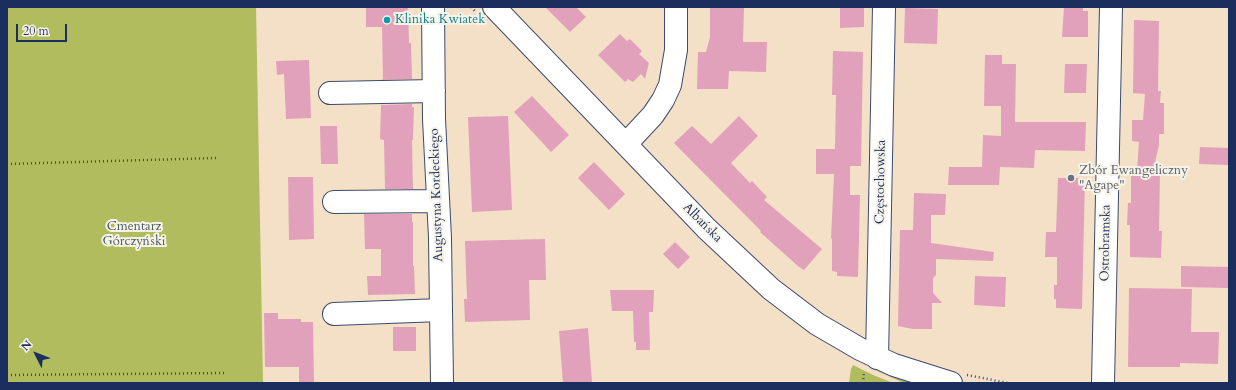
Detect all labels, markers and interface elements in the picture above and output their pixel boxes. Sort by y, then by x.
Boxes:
place label: Klinika Kwiatek [395,12,485,28]
marker: Klinika Kwiatek [382,15,392,25]
scale bar [18,16,69,42]
text: 20 m [23,23,49,39]
street label: Augustyna Kordeckiego [427,128,447,262]
street label: Częstochowska [872,140,890,224]
place label: Zbór Ewangeliczny "Agape" [1079,163,1188,194]
marker: Zbór Ewangeliczny "Agape" [1066,173,1076,183]
street label: Albańska [679,200,725,246]
street label: Ostrobramska [1098,205,1114,281]
park label: Cmentarz Górczyński [102,219,166,250]
north arrow [16,334,56,374]
text: N [18,337,35,354]

